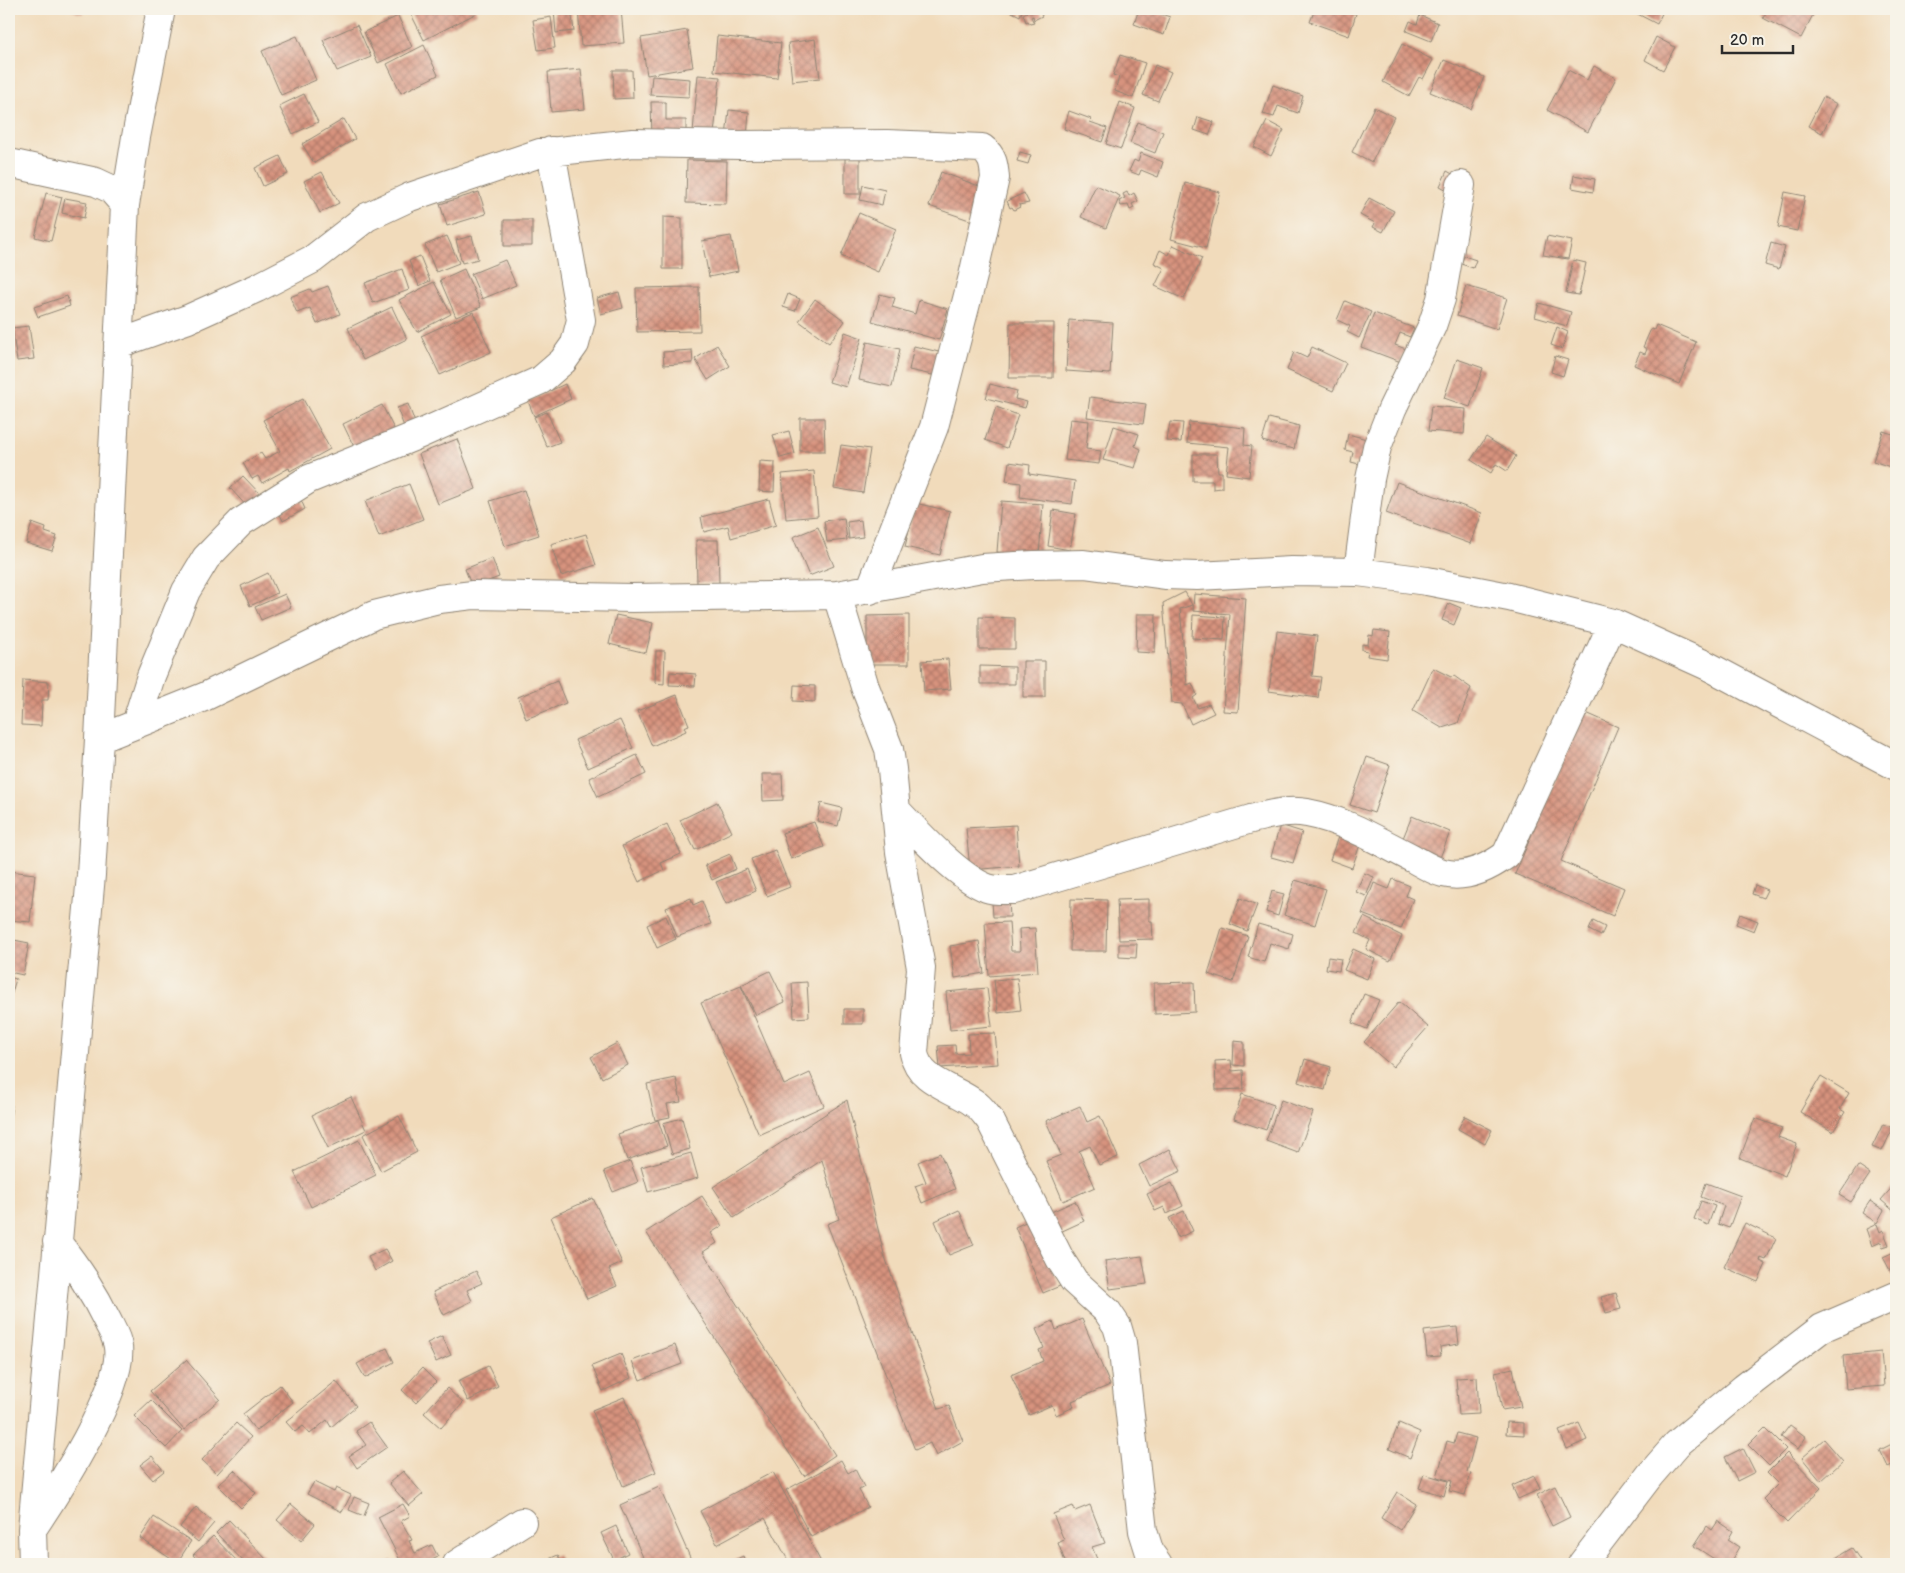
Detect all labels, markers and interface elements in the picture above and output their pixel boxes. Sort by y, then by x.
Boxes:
scale bar [1722,22,1794,54]
text: 20 m [1730,31,1764,50]

